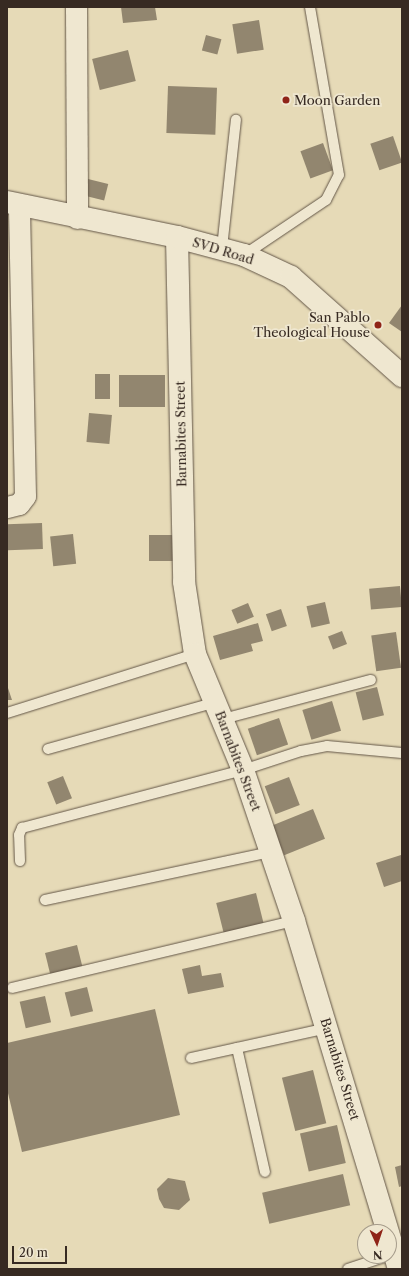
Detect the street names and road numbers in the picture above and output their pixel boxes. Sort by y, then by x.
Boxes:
street label: SVD Road [190,234,256,268]
street label: Barnabites Street [172,381,190,487]
street label: Barnabites Street [212,709,264,813]
street label: Barnabites Street [317,1016,363,1122]

